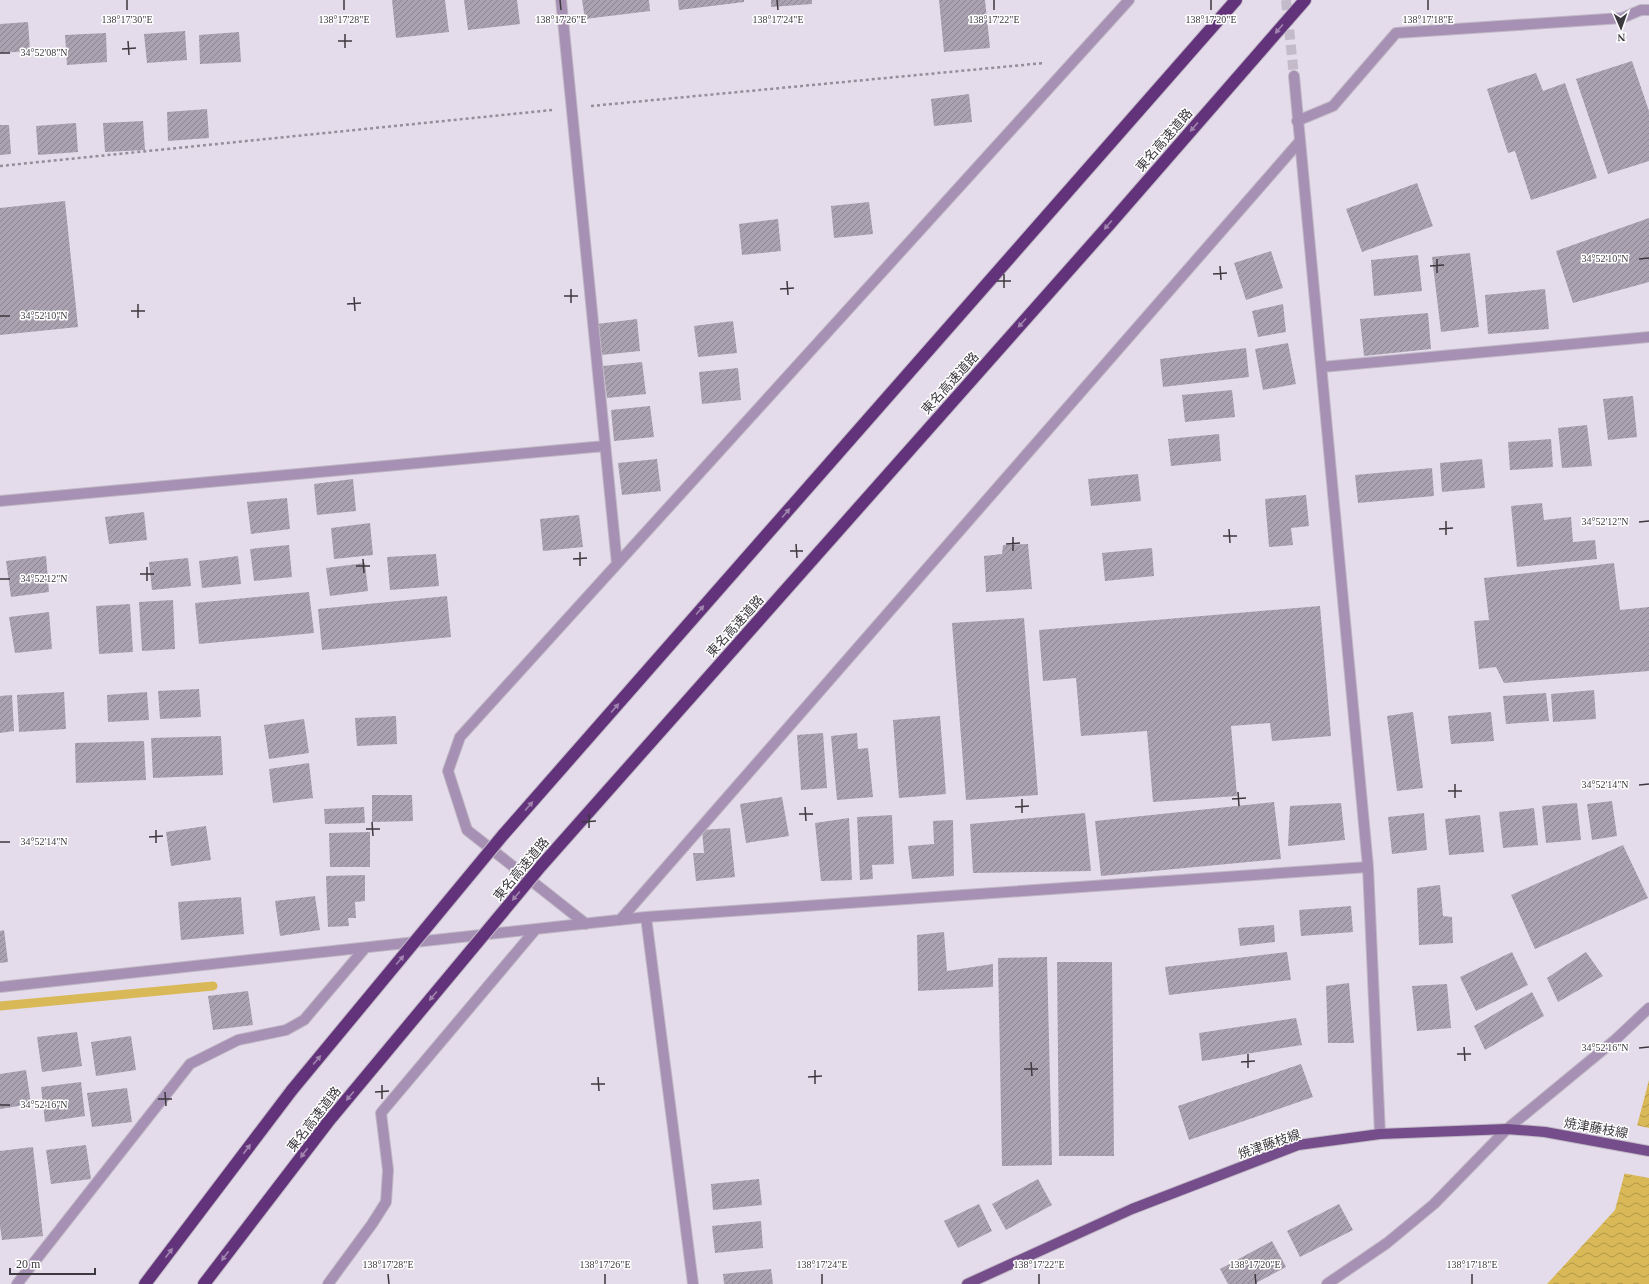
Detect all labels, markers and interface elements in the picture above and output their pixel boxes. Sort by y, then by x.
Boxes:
north arrow [1601,8,1641,48]
text: 138°17'30"E [102,14,153,25]
text: 138°17'28"E [319,14,370,25]
text: 138°17'26"E [536,14,587,25]
text: 138°17'24"E [753,14,804,25]
text: 138°17'22"E [969,14,1020,25]
text: 138°17'20"E [1186,14,1237,25]
text: 138°17'18"E [1403,14,1454,25]
one-way arrow [1275,25,1284,34]
text: N [1617,32,1626,44]
text: 34°52'08"N [20,47,68,58]
street label: 東名高速道路 [1133,106,1195,174]
one-way arrow [1189,122,1198,133]
one-way arrow [1104,220,1113,231]
text: 34°52'10"N [1581,253,1629,264]
text: 34°52'10"N [20,310,68,321]
one-way arrow [1018,318,1027,327]
street label: 東名高速道路 [918,349,982,417]
one-way arrow [782,507,791,518]
text: 34°52'12"N [1581,516,1629,527]
text: 34°52'12"N [20,573,68,584]
street label: 東名高速道路 [703,592,767,660]
one-way arrow [696,605,705,616]
one-way arrow [610,703,619,713]
text: 34°52'14"N [1581,779,1629,790]
one-way arrow [524,801,533,810]
street label: 東名高速道路 [490,834,552,904]
text: 34°52'14"N [20,836,68,847]
one-way arrow [512,890,521,901]
one-way arrow [395,955,404,966]
one-way arrow [429,990,438,1001]
text: 34°52'16"N [1581,1042,1629,1053]
one-way arrow [312,1055,321,1066]
street label: 東名高速道路 [284,1084,344,1154]
one-way arrow [345,1090,354,1101]
text: 34°52'16"N [20,1099,68,1110]
street label: 焼津藤枝線 [1563,1115,1629,1141]
street label: 焼津藤枝線 [1236,1126,1302,1162]
one-way arrow [243,1144,252,1155]
one-way arrow [300,1147,308,1158]
one-way arrow [164,1248,172,1258]
scale bar [10,1250,95,1276]
one-way arrow [221,1251,230,1262]
text: 20 m [16,1257,41,1271]
text: 138°17'28"E [363,1259,414,1270]
text: 138°17'26"E [580,1259,631,1270]
text: 138°17'24"E [797,1259,848,1270]
text: 138°17'22"E [1014,1259,1065,1270]
text: 138°17'20"E [1230,1259,1281,1270]
text: 138°17'18"E [1447,1259,1498,1270]

